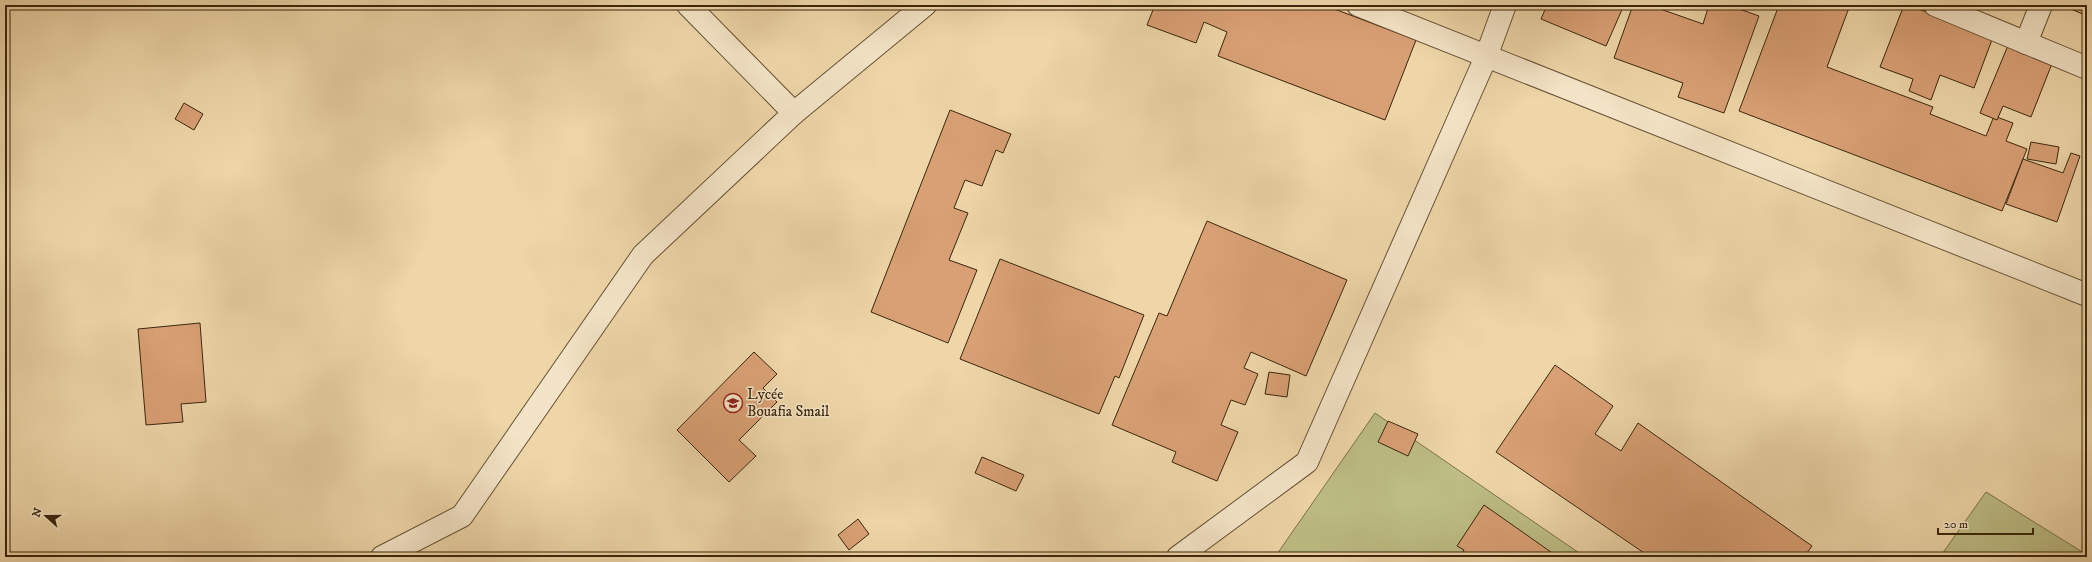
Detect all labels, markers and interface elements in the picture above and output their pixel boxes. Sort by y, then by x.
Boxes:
place label: Lycée Bouafia Smail [747,385,830,421]
school or university icon: Lycée Bouafia Smail [722,392,744,414]
north arrow [26,496,66,536]
text: N [29,506,46,519]
scale bar [1938,510,2033,536]
text: 20 m [1944,517,1968,532]

